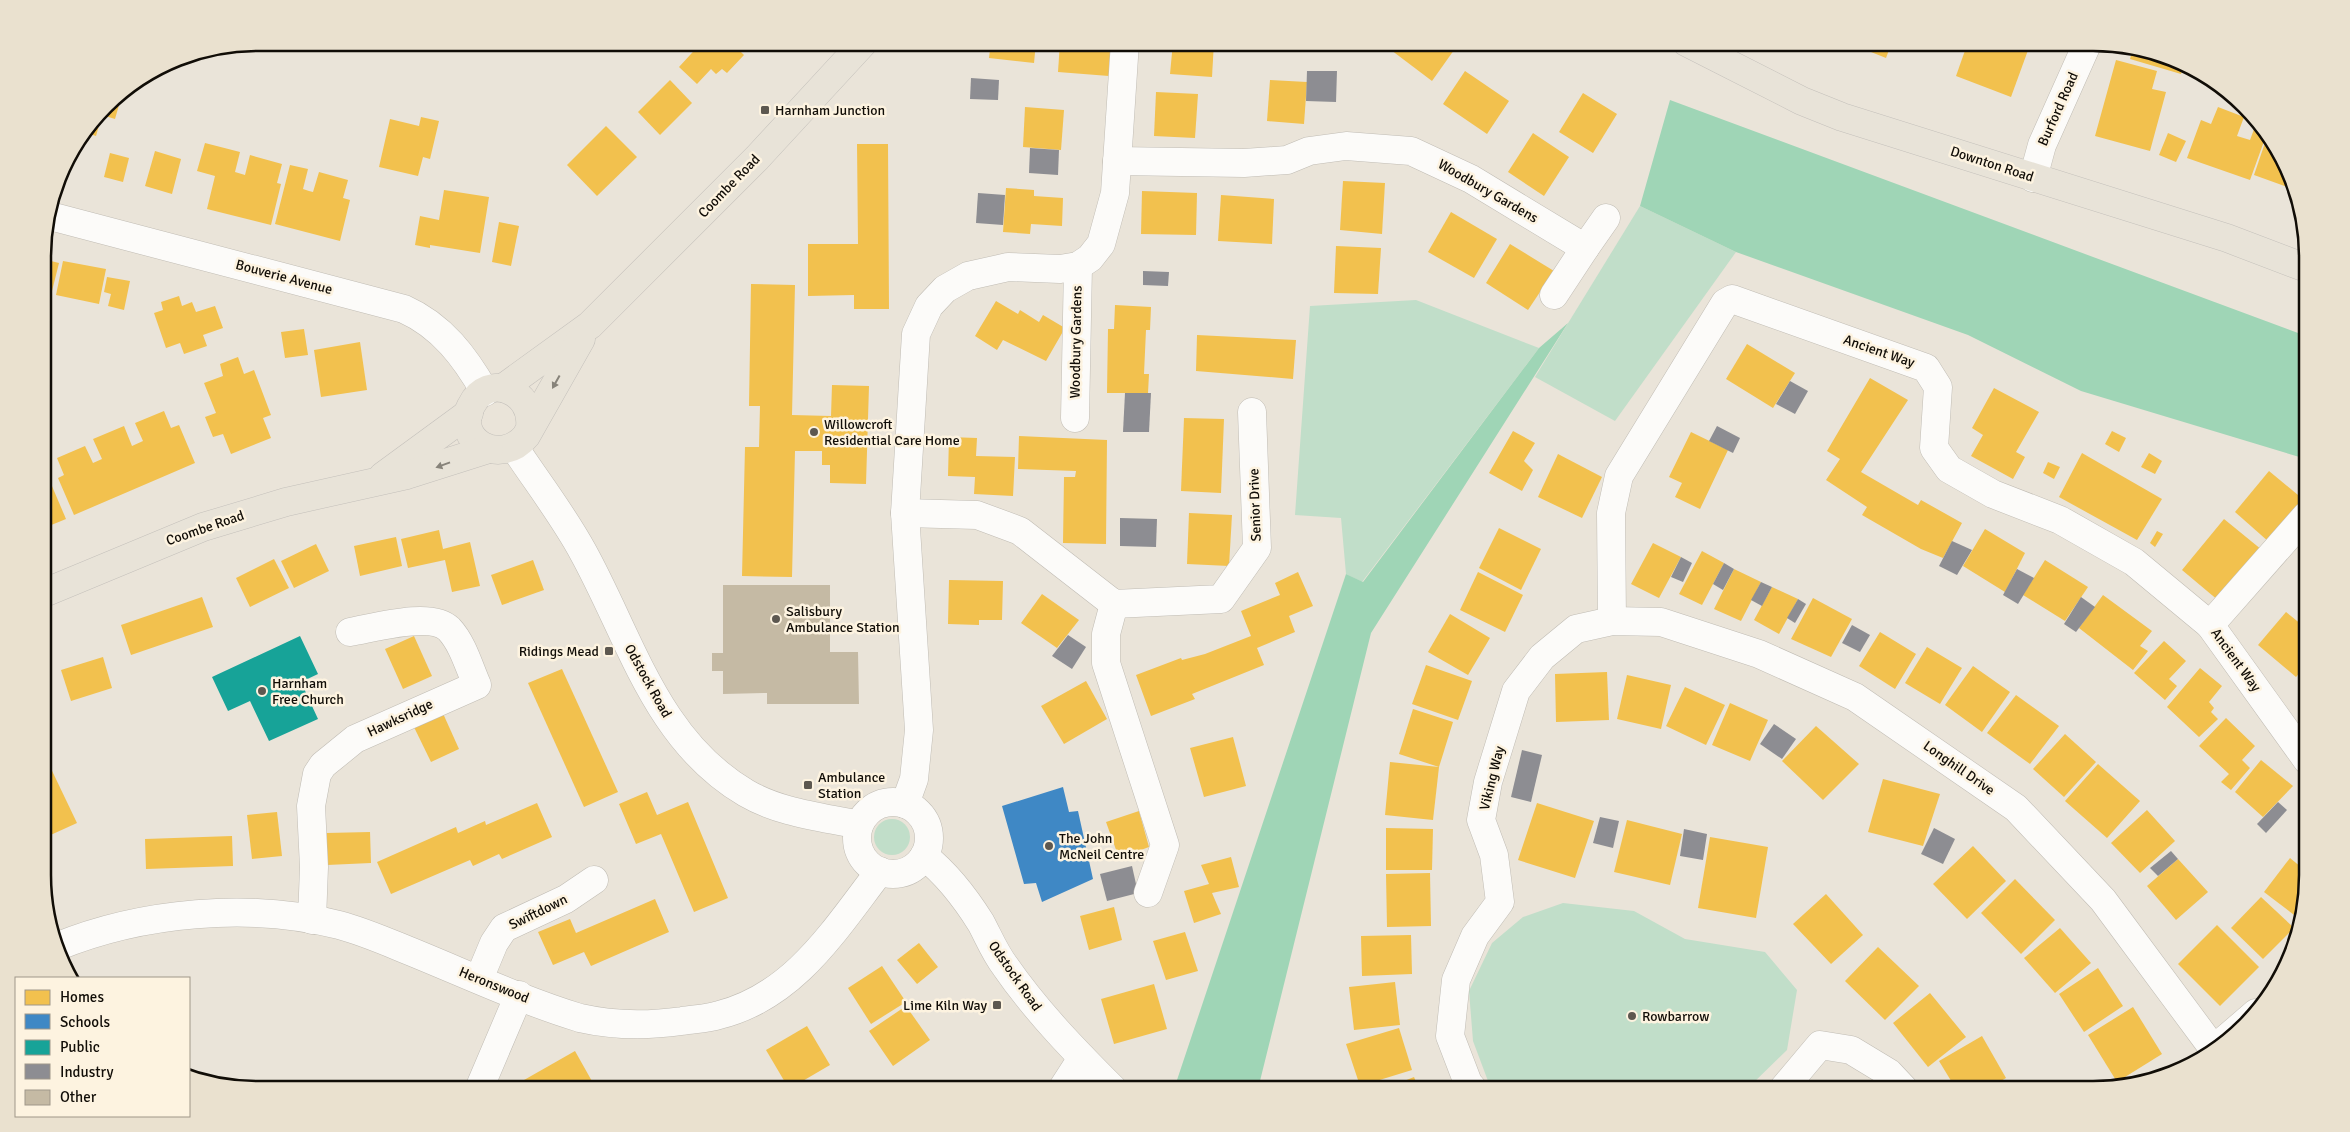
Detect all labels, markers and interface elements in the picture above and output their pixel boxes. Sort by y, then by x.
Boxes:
street label: Burford Road [2034,69,2082,149]
place label: Harnham Junction [775,102,885,119]
marker: Harnham Junction [759,104,771,116]
street label: Downton Road [1948,143,2036,185]
street label: Coombe Road [695,151,763,221]
street label: Woodbury Gardens [1435,155,1541,227]
street label: Bouverie Avenue [234,256,334,298]
street label: Woodbury Gardens [1067,285,1085,399]
street label: Ancient Way [1841,331,1917,371]
one-way arrow [552,375,560,389]
place label: Willowcroft Residential Care Home [824,416,960,449]
marker: Willowcroft Residential Care Home [808,426,820,438]
one-way arrow [435,461,450,469]
street label: Senior Drive [1245,468,1265,542]
street label: Coombe Road [164,507,246,549]
place label: Salisbury Ambulance Station [786,603,900,636]
marker: Salisbury Ambulance Station [770,613,782,625]
street label: Ancient Way [2207,625,2265,695]
street label: Odstock Road [621,641,675,721]
place label: Ridings Mead [519,643,599,660]
marker: Ridings Mead [603,645,615,657]
place label: Harnham Free Church [272,675,344,708]
marker: Harnham Free Church [256,685,268,697]
street label: Hawksridge [364,695,436,741]
street label: Longhill Drive [1920,737,1998,799]
street label: Viking Way [1476,744,1508,812]
place label: Ambulance Station [818,769,885,802]
marker: Ambulance Station [802,779,814,791]
place label: The John McNeil Centre [1059,830,1144,863]
marker: The John McNeil Centre [1043,840,1055,852]
street label: Swiftdown [506,891,570,933]
street label: Odstock Road [985,938,1045,1014]
street label: Heronswood [456,963,532,1007]
legend [15,977,190,1117]
text: Homes [60,988,104,1006]
place label: Lime Kiln Way [903,997,987,1014]
marker: Lime Kiln Way [991,999,1003,1011]
place label: Rowbarrow [1642,1008,1709,1025]
marker: Rowbarrow [1626,1010,1638,1022]
text: Schools [60,1013,111,1031]
text: Public [60,1038,100,1056]
text: Industry [60,1063,113,1081]
text: Other [60,1088,97,1106]

